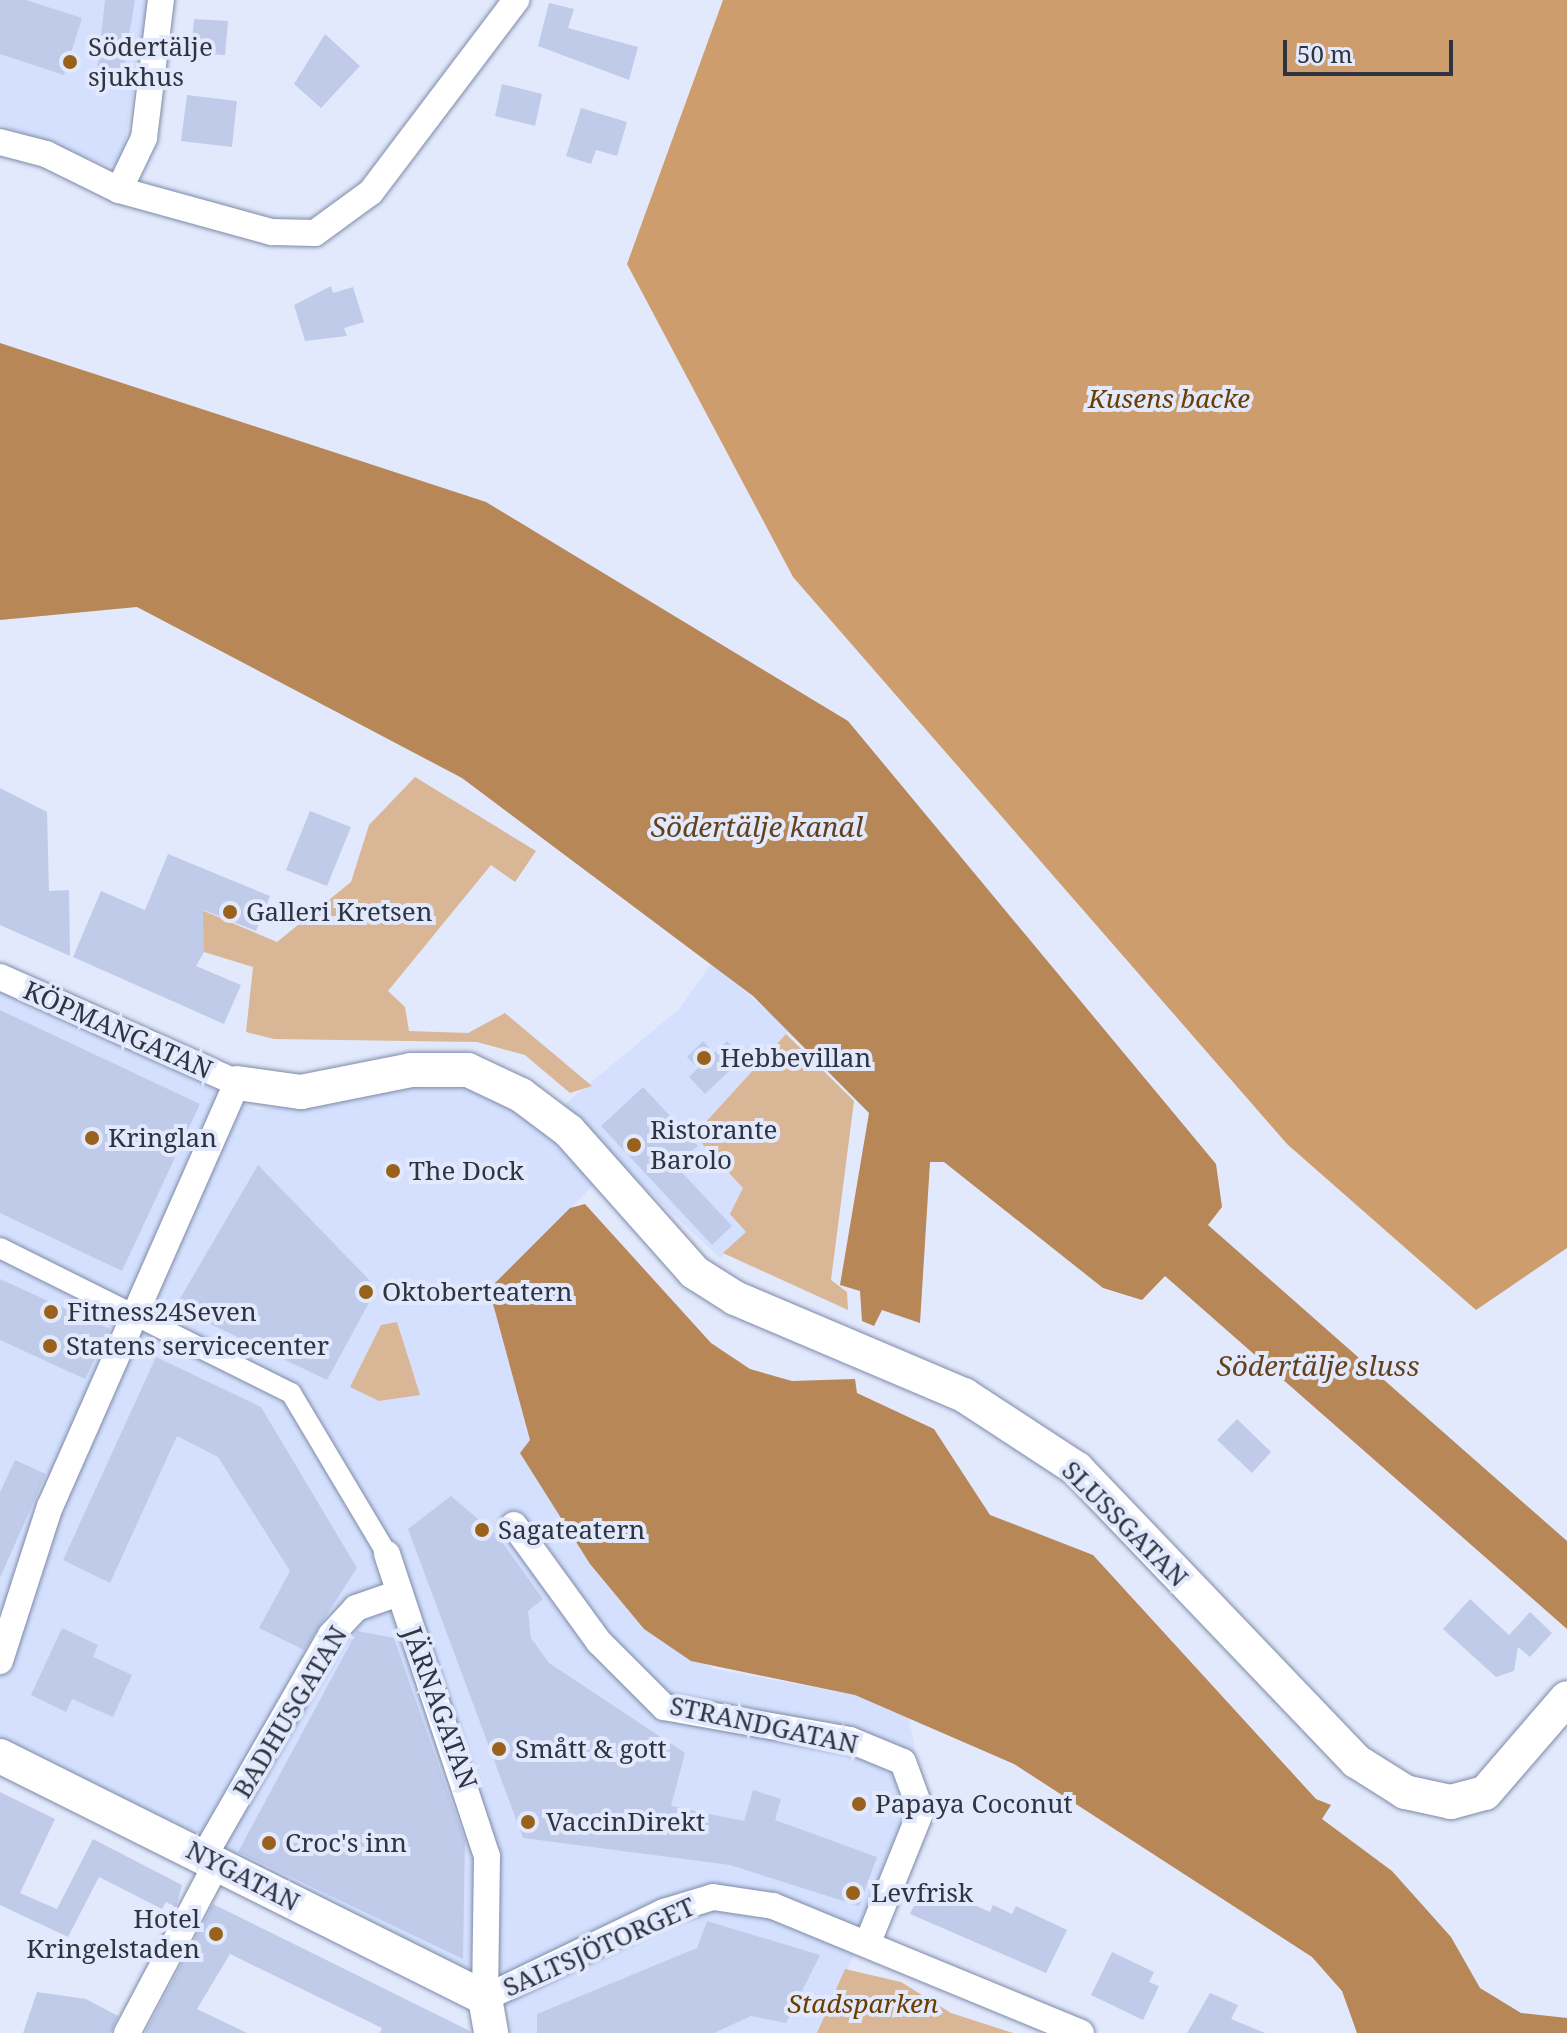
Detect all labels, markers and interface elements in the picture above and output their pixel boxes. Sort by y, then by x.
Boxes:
scale bar [1287,24,1457,74]
place label: Södertälje sjukhus [88,31,213,92]
text: 50 m [1297,37,1353,70]
marker: Södertälje sjukhus [59,51,81,73]
park label: Kusens backe [1088,383,1250,415]
water label: Södertälje kanal [651,809,863,843]
place label: Galleri Kretsen [246,896,432,928]
marker: Galleri Kretsen [221,903,239,921]
street label: KÖPMANGATAN [19,974,217,1086]
place label: Hebbevillan [720,1042,871,1074]
marker: Hebbevillan [695,1049,713,1067]
place label: Ristorante Barolo [650,1114,777,1176]
place label: Kringlan [108,1122,217,1154]
marker: Kringlan [83,1129,101,1147]
marker: Ristorante Barolo [625,1136,643,1154]
place label: The Dock [409,1155,524,1187]
marker: The Dock [384,1162,402,1180]
place label: Oktoberteatern [382,1276,573,1308]
marker: Oktoberteatern [357,1283,375,1301]
place label: Fitness24Seven [67,1296,257,1328]
marker: Fitness24Seven [42,1303,60,1321]
place label: Statens servicecenter [66,1330,329,1362]
marker: Statens servicecenter [41,1337,59,1355]
water label: Södertälje sluss [1217,1348,1419,1382]
street label: SLUSSGATAN [1056,1455,1194,1593]
place label: Sagateatern [498,1514,645,1546]
marker: Sagateatern [473,1521,491,1539]
street label: BADHUSGATAN [226,1620,354,1804]
street label: JÄRNAGATAN [396,1623,484,1793]
street label: STRANDGATAN [667,1690,861,1760]
place label: Smått & gott [515,1733,667,1765]
marker: Smått & gott [490,1740,508,1758]
place label: Papaya Coconut [875,1788,1073,1820]
marker: Papaya Coconut [850,1795,868,1813]
place label: VaccinDirekt [546,1806,705,1838]
marker: VaccinDirekt [517,1811,539,1833]
place label: Croc's inn [285,1827,407,1859]
street label: NYGATAN [181,1834,305,1918]
marker: Croc's inn [260,1834,278,1852]
place label: Levfrisk [871,1877,973,1909]
marker: Levfrisk [842,1882,864,1904]
street label: SALTSJÖTORGET [498,1891,700,2003]
place label: Hotel Kringelstaden [26,1903,200,1964]
marker: Hotel Kringelstaden [207,1925,225,1943]
park label: Stadsparken [788,1988,938,2020]

